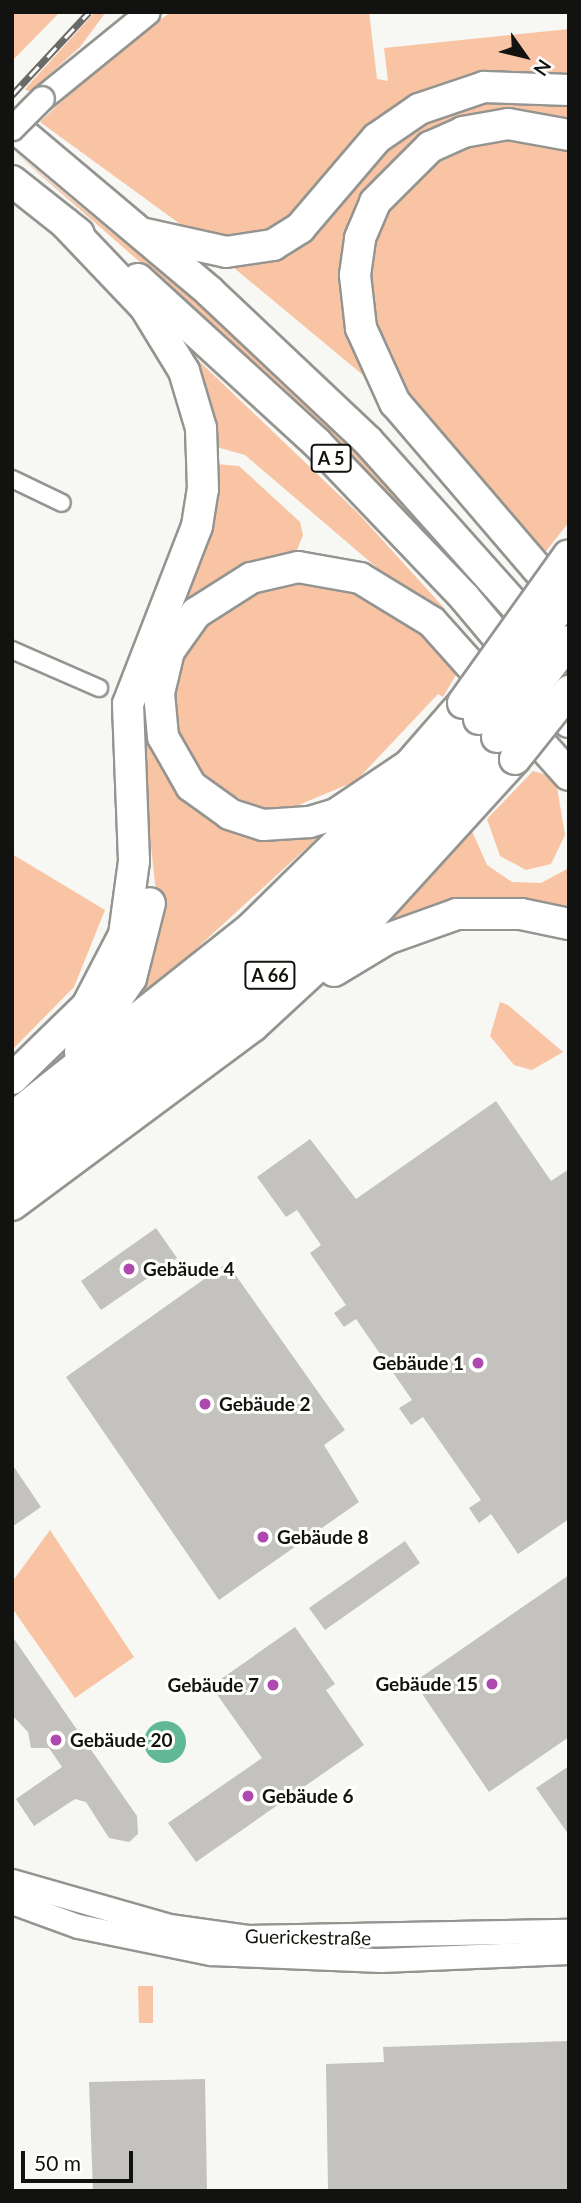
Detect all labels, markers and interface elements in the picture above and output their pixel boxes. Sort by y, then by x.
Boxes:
north arrow [490,21,560,91]
text: N [529,56,556,81]
road number: A 5 [310,444,352,472]
road number: A 66 [244,960,296,990]
place label: Gebäude 4 [143,1258,235,1280]
marker: Gebäude 4 [121,1261,137,1277]
place label: Gebäude 1 [372,1352,464,1374]
marker: Gebäude 1 [470,1355,486,1371]
place label: Gebäude 2 [219,1393,311,1415]
marker: Gebäude 2 [197,1396,213,1412]
place label: Gebäude 8 [277,1526,369,1548]
marker: Gebäude 8 [255,1529,271,1545]
place label: Gebäude 15 [375,1673,478,1695]
place label: Gebäude 7 [167,1674,259,1696]
marker: Gebäude 15 [484,1676,500,1692]
marker: Gebäude 7 [265,1677,281,1693]
place label: Gebäude 20 [70,1729,173,1751]
marker: Gebäude 20 [48,1732,64,1748]
place label: Gebäude 6 [262,1785,354,1807]
marker: Gebäude 6 [240,1788,256,1804]
street label: Guerickestraße [245,1924,371,1950]
scale bar [24,2136,136,2180]
text: 50 m [34,2150,81,2175]

